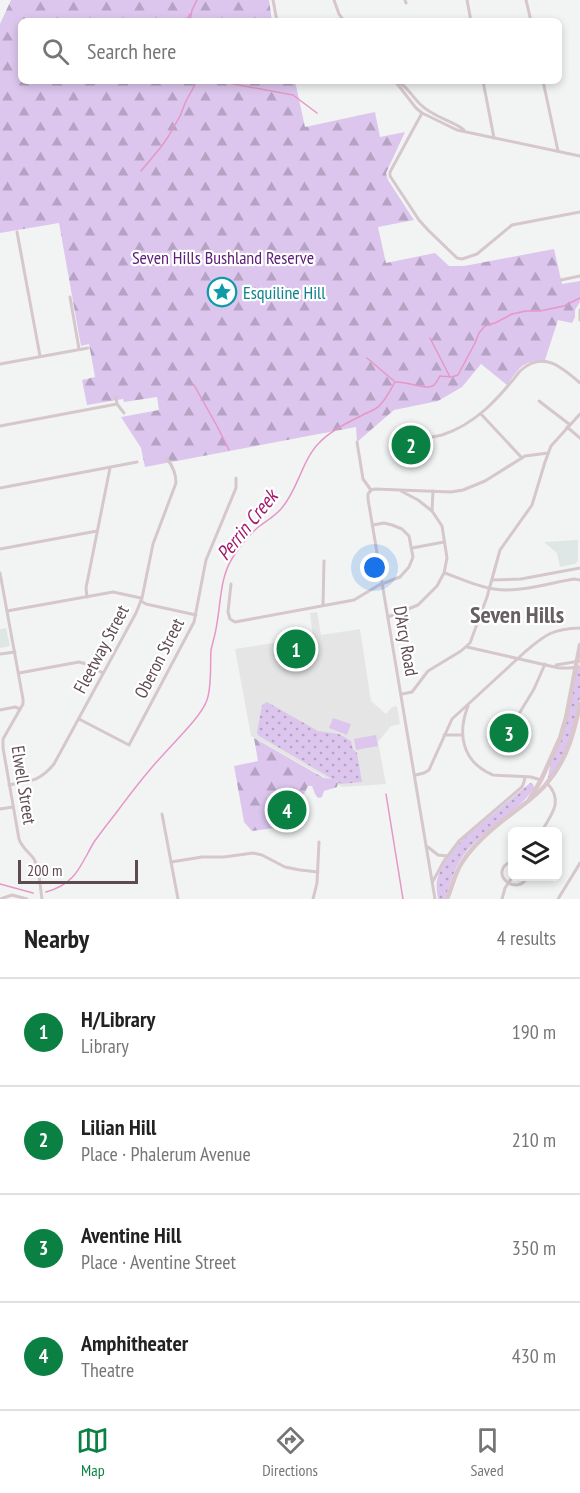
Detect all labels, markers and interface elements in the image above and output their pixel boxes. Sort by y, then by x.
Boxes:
search box [18,18,562,84]
icon: search [39,35,72,68]
text: Search here [87,37,176,65]
park label: Seven Hills Bushland Reserve [132,246,314,269]
place icon: Esquiline Hill [206,276,238,308]
place label: Esquiline Hill [243,281,326,304]
pin: 2 [392,422,430,468]
water label: Perrin Creek [211,483,285,566]
your location [360,553,389,582]
district label: Seven Hills [470,599,564,630]
street label: Fleetway Street [68,601,134,697]
street label: D'Arcy Road [389,604,423,678]
street label: Oberon Street [129,614,189,702]
pin: 1 [276,626,316,672]
pin: 3 [490,710,528,756]
street label: Elwell Street [6,744,42,826]
pin: 4 [268,788,306,832]
map controls [508,827,562,881]
button: layers [508,827,562,881]
scale bar [18,857,138,884]
text: 200 m [27,860,62,880]
text: Nearby [24,922,89,955]
text: 4 results [497,925,556,951]
text: H/Library [81,1005,155,1033]
text: 1 [39,1019,48,1045]
text: 190 m [512,1019,556,1045]
text: Library [81,1033,129,1059]
text: Lilian Hill [81,1113,156,1141]
text: 2 [39,1127,48,1153]
text: 210 m [512,1127,556,1153]
text: Place · Phalerum Avenue [81,1141,251,1167]
text: Aventine Hill [81,1221,181,1249]
text: 3 [39,1235,48,1261]
text: 350 m [512,1235,556,1261]
text: Place · Aventine Street [81,1249,236,1275]
text: Amphitheater [81,1329,188,1357]
text: 4 [39,1343,48,1369]
text: 430 m [512,1343,556,1369]
text: Theatre [81,1357,134,1383]
tab: Map [76,1424,109,1480]
tab: Directions [262,1424,318,1480]
tab: Saved [471,1424,504,1480]

